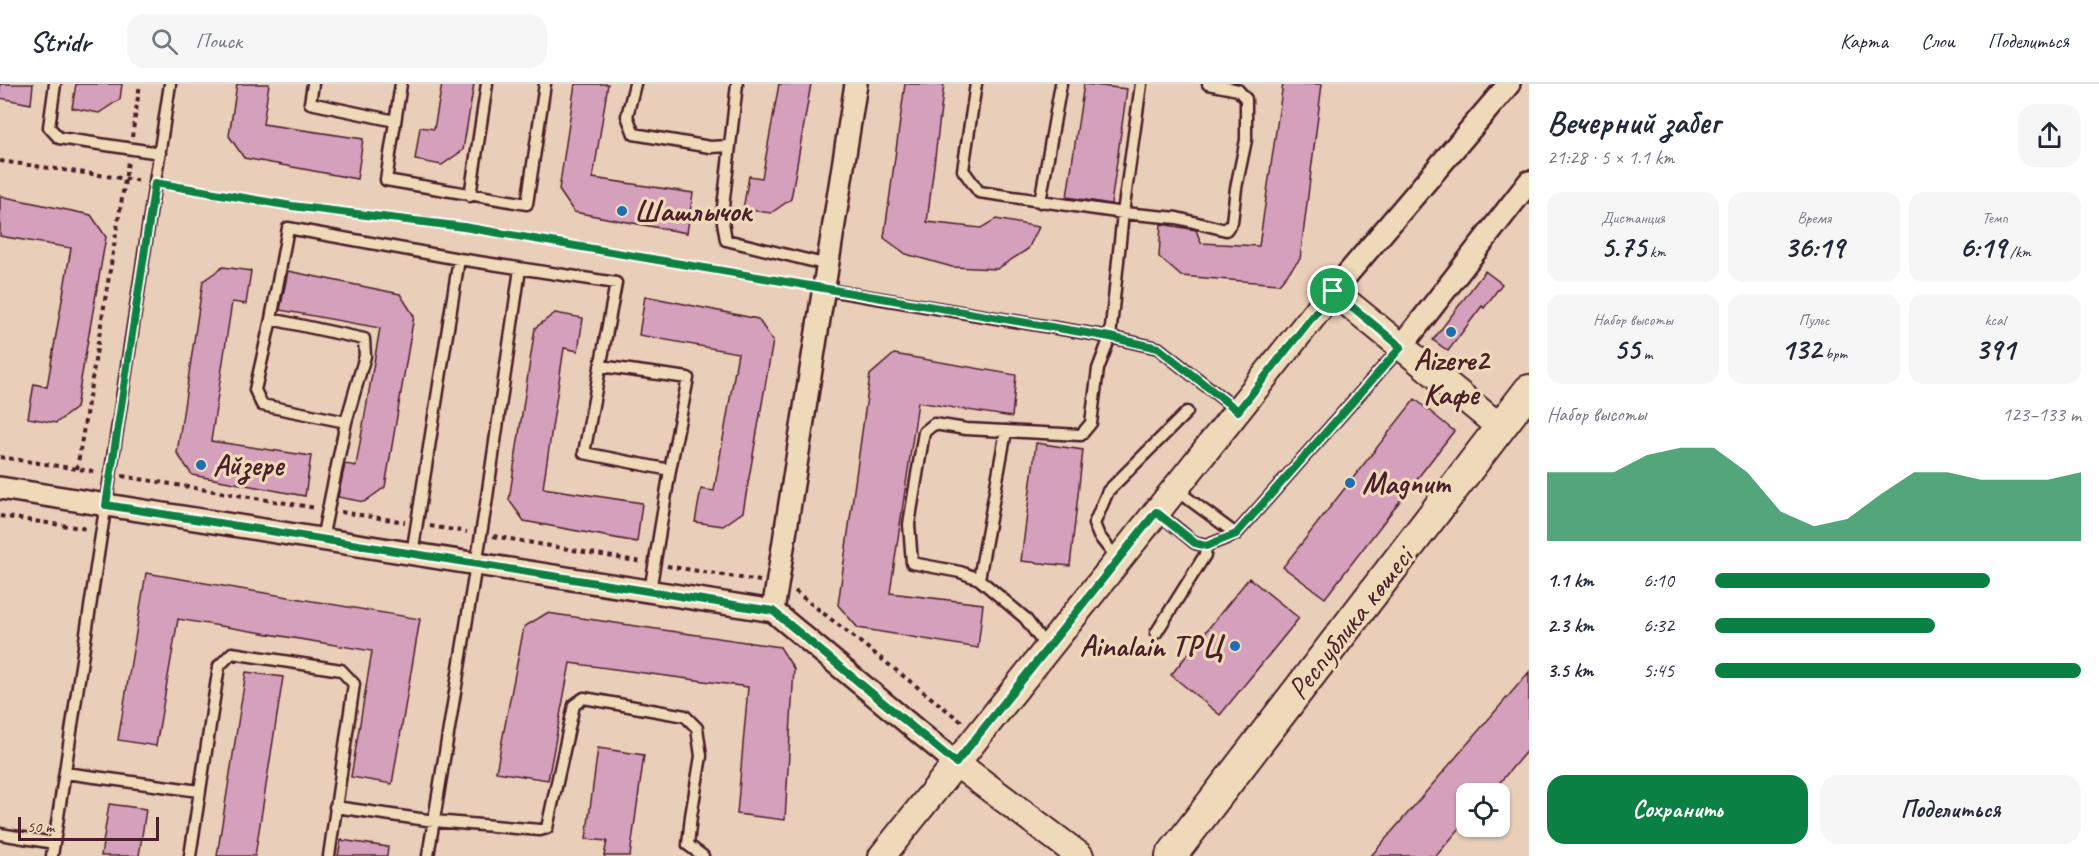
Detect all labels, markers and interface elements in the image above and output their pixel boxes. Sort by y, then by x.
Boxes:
search box [127,14,547,68]
text: Stridr [30,24,91,59]
icon: search [148,25,181,58]
text: Поиск [196,27,242,55]
text: Карта [1840,28,1888,54]
text: Слои [1921,28,1955,54]
text: Поделиться [1988,28,2069,54]
text: Вечерний забег [1547,101,1720,143]
button: share [2018,104,2081,167]
text: 21:28 · 5 × 1.1 km [1547,145,1674,170]
place label: Шашлычок [634,192,753,230]
marker: Шашлычок [615,204,629,218]
text: Дистанция [1601,208,1665,228]
text: Время [1797,208,1831,228]
text: Темп [1982,208,2008,228]
text: 5.75 [1601,228,1646,266]
text: 36:19 [1784,228,1844,266]
text: 6:19 [1959,228,2006,266]
text: km [1646,242,1665,262]
text: /km [2006,242,2031,262]
pin [1307,265,1358,316]
icon: arrive [1316,274,1349,307]
text: Набор высоты [1593,310,1673,330]
text: Пульс [1799,310,1829,330]
text: kcal [1984,310,2006,330]
marker: Aizere2 Кафе [1444,325,1458,339]
text: 55 [1614,330,1640,368]
text: 132 [1781,330,1821,368]
text: 391 [1975,330,2015,368]
place label: Aizere2 Кафе [1414,341,1491,413]
text: m [1640,344,1652,364]
text: bpm [1821,344,1847,364]
text: Набор высоты [1547,402,1646,427]
text: 123–133 m [2002,402,2081,427]
place label: Айзере [213,446,286,485]
marker: Айзере [194,458,208,472]
place label: Magnum [1362,464,1452,502]
marker: Magnum [1343,476,1357,490]
street label: Республика көшесі [1279,537,1423,707]
text: 1.1 km [1547,568,1594,593]
text: 6:10 [1643,568,1674,593]
text: 2.3 km [1547,613,1594,638]
text: 6:32 [1643,613,1674,638]
place label: Ainalain ТРЦ [1080,627,1226,665]
marker: Ainalain ТРЦ [1228,639,1242,653]
text: 3.5 km [1547,658,1593,683]
text: 5:45 [1643,658,1674,683]
button: Сохранить [1547,775,1808,844]
button: Поделиться [1820,775,2081,844]
map controls [1456,783,1510,837]
button: locate [1456,783,1510,837]
scale bar [18,814,159,842]
text: 50 m [27,817,54,837]

